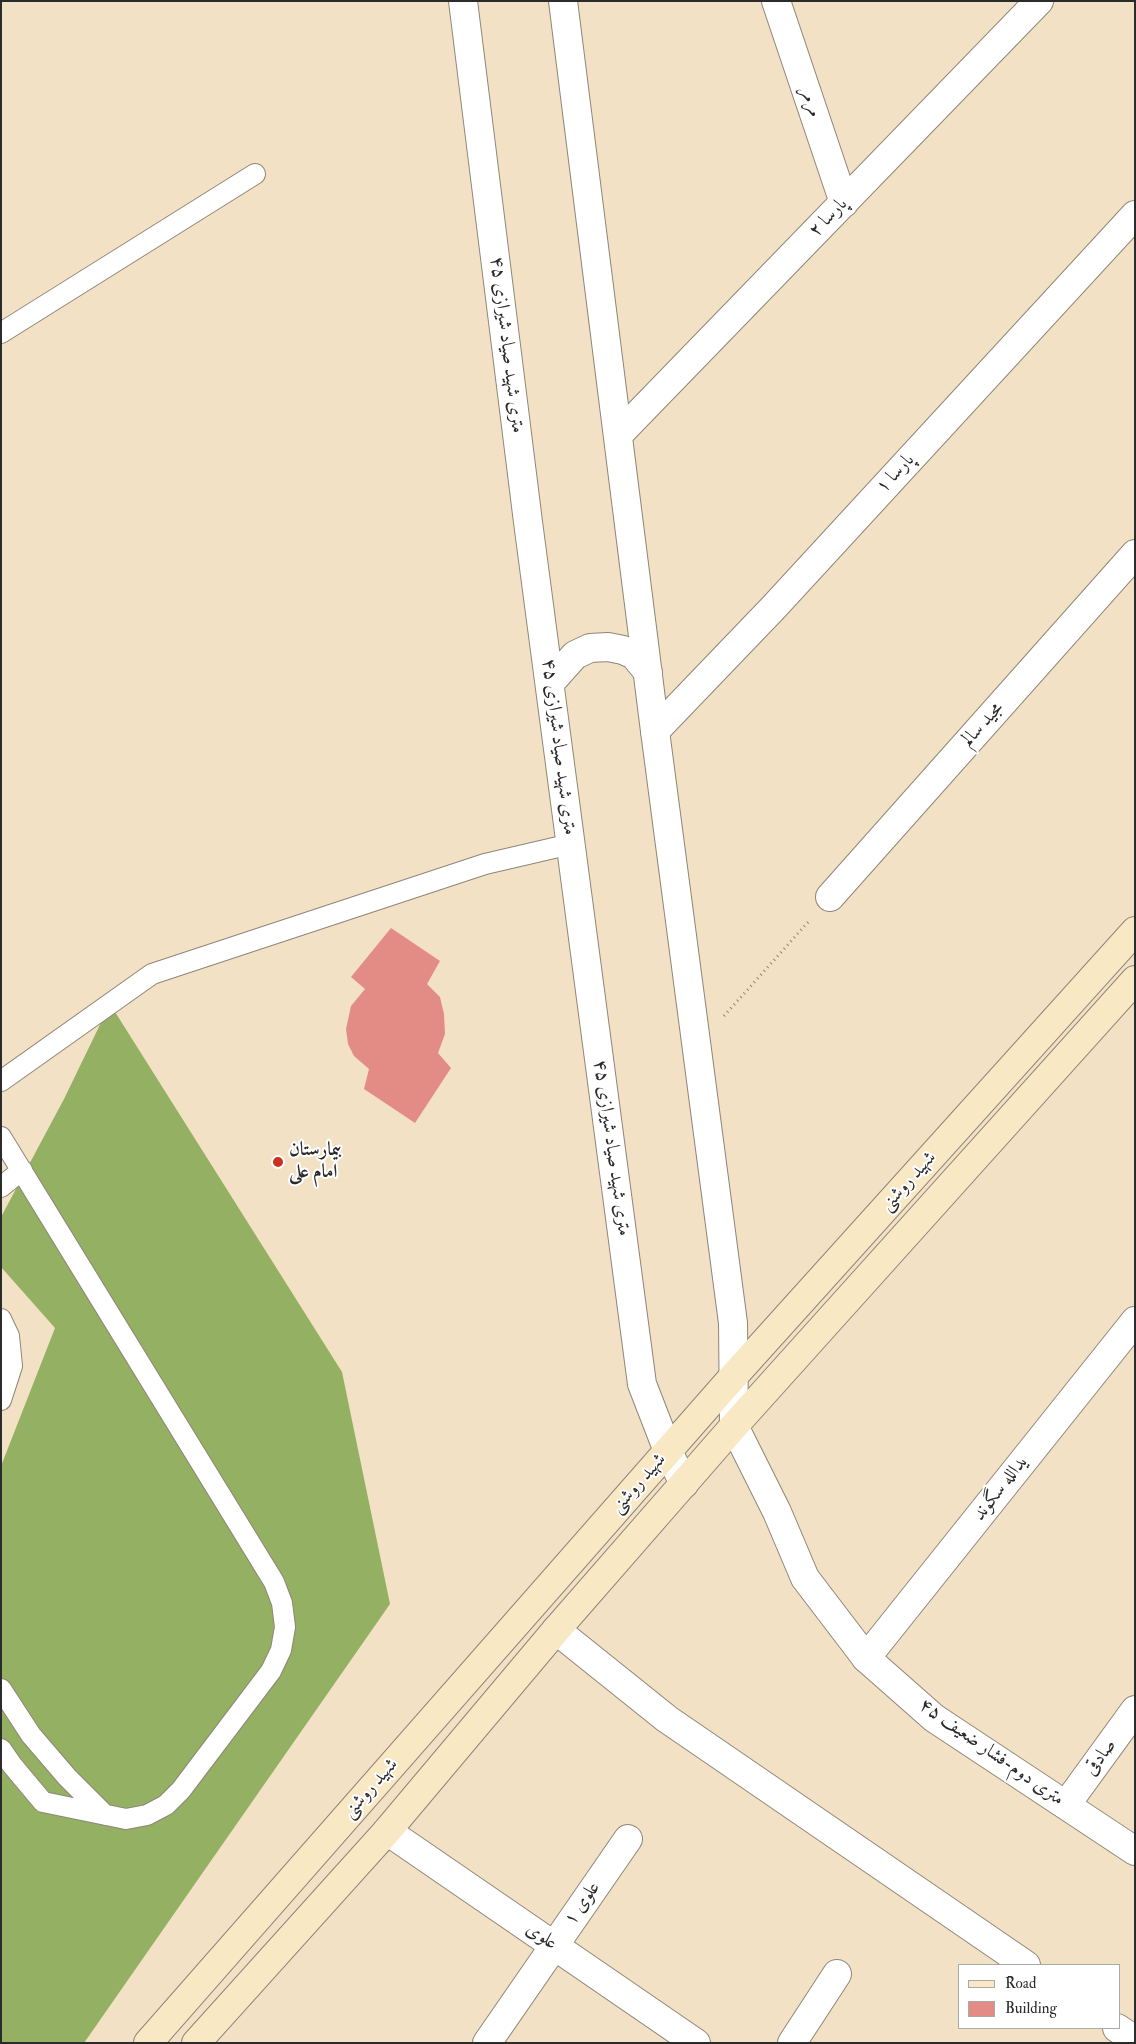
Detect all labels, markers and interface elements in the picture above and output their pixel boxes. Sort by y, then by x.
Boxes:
street label: مرمر [794,84,826,120]
street label: پارسا ۲ [805,194,853,242]
street label: ۴۵ متری شهید صیاد شیرازی [484,255,528,435]
street label: پارسا ۱ [872,449,920,499]
street label: ۴۵ متری شهید صیاد شیرازی [536,657,580,837]
street label: مجید سالم [957,698,1009,752]
street label: ۴۵ متری شهید صیاد شیرازی [587,1058,635,1238]
place label: بیمارستان امام علی [289,1140,341,1184]
street label: شهید روشنی [876,1147,942,1217]
marker: بیمارستان امام علی [271,1155,285,1169]
street label: شهید روشنی [607,1449,671,1519]
street label: یدالله سگوند [969,1452,1033,1526]
street label: ۴۵ متری دوم-فشار ضعیف [914,1694,1068,1812]
street label: صادقی [1080,1735,1122,1781]
street label: شهید روشنی [339,1754,403,1824]
street label: علوی ۱ [560,1878,606,1930]
street label: علوی [521,1918,561,1956]
legend [958,1964,1121,2029]
text: Road [1005,1974,1036,1993]
text: Building [1005,1999,1057,2018]

